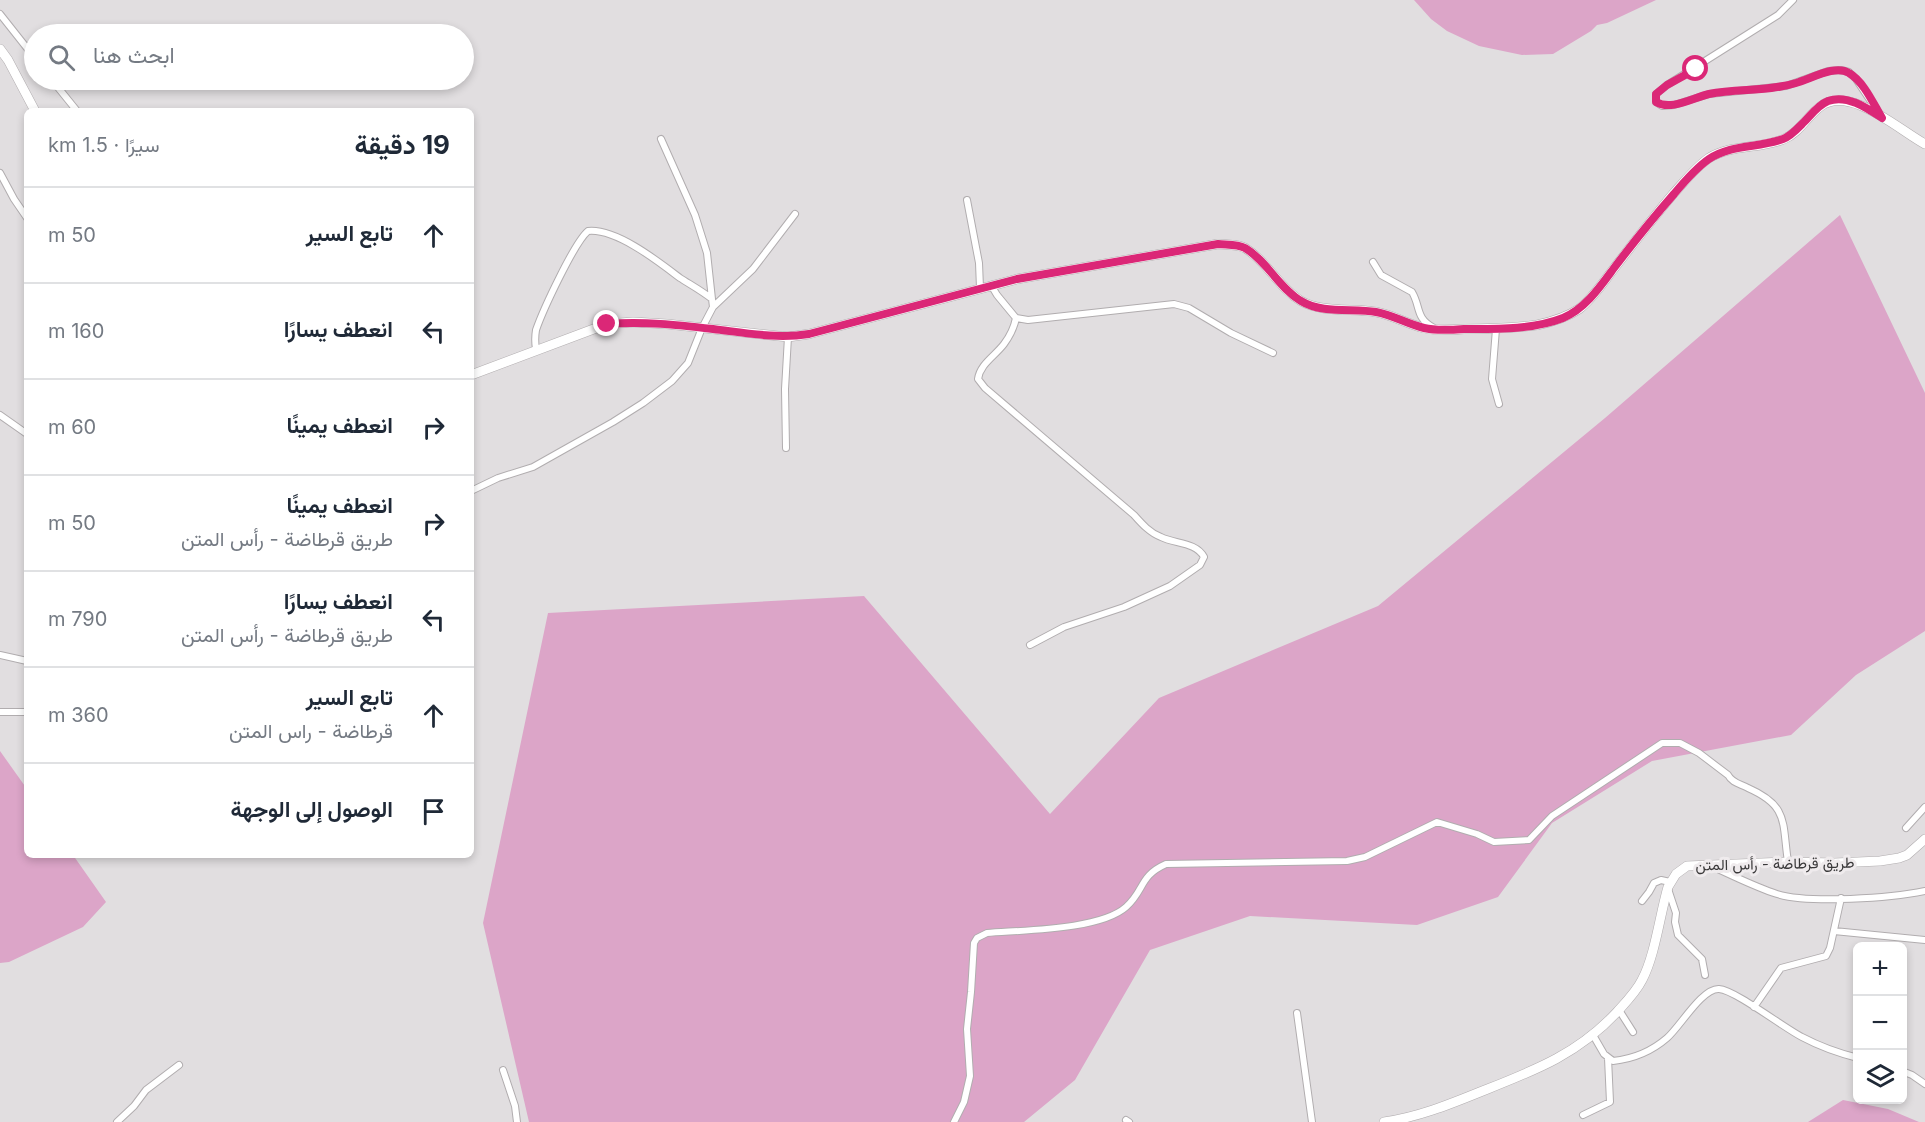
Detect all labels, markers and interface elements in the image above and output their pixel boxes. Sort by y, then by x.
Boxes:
search box [24,24,474,90]
icon: search [45,41,78,74]
text: ابحث هنا [93,42,175,68]
route start [1682,55,1708,81]
text: 19 دقيقة [354,129,450,160]
text: سيرًا · 1.5 km [48,133,160,157]
icon: ahead [417,219,450,252]
text: تابع السير [306,220,393,246]
text: 50 m [48,223,96,247]
route end [593,310,619,336]
icon: left [417,315,450,348]
text: انعطف يسارًا [284,316,393,342]
text: 160 m [48,319,104,343]
icon: right [417,411,450,444]
text: انعطف يمينًا [286,412,393,438]
text: 60 m [48,415,96,439]
text: انعطف يمينًا [286,492,393,518]
icon: right [417,507,450,540]
text: 50 m [48,511,96,535]
text: طريق قرطاضة - رأس المتن [181,527,393,551]
text: انعطف يسارًا [284,588,393,614]
icon: left [417,603,450,636]
text: 790 m [48,607,107,631]
text: طريق قرطاضة - رأس المتن [181,623,393,647]
text: تابع السير [306,684,393,710]
icon: ahead [417,699,450,732]
text: 360 m [48,703,109,727]
text: قرطاضة - راس المتن [229,719,393,743]
icon: arrive [417,795,450,828]
text: الوصول إلى الوجهة [230,796,393,822]
street label: طريق قرطاضة - رأس المتن [1695,853,1855,875]
map controls [1853,942,1907,1104]
button: + [1853,942,1907,996]
button: − [1853,996,1907,1050]
button: layers [1853,1050,1907,1104]

